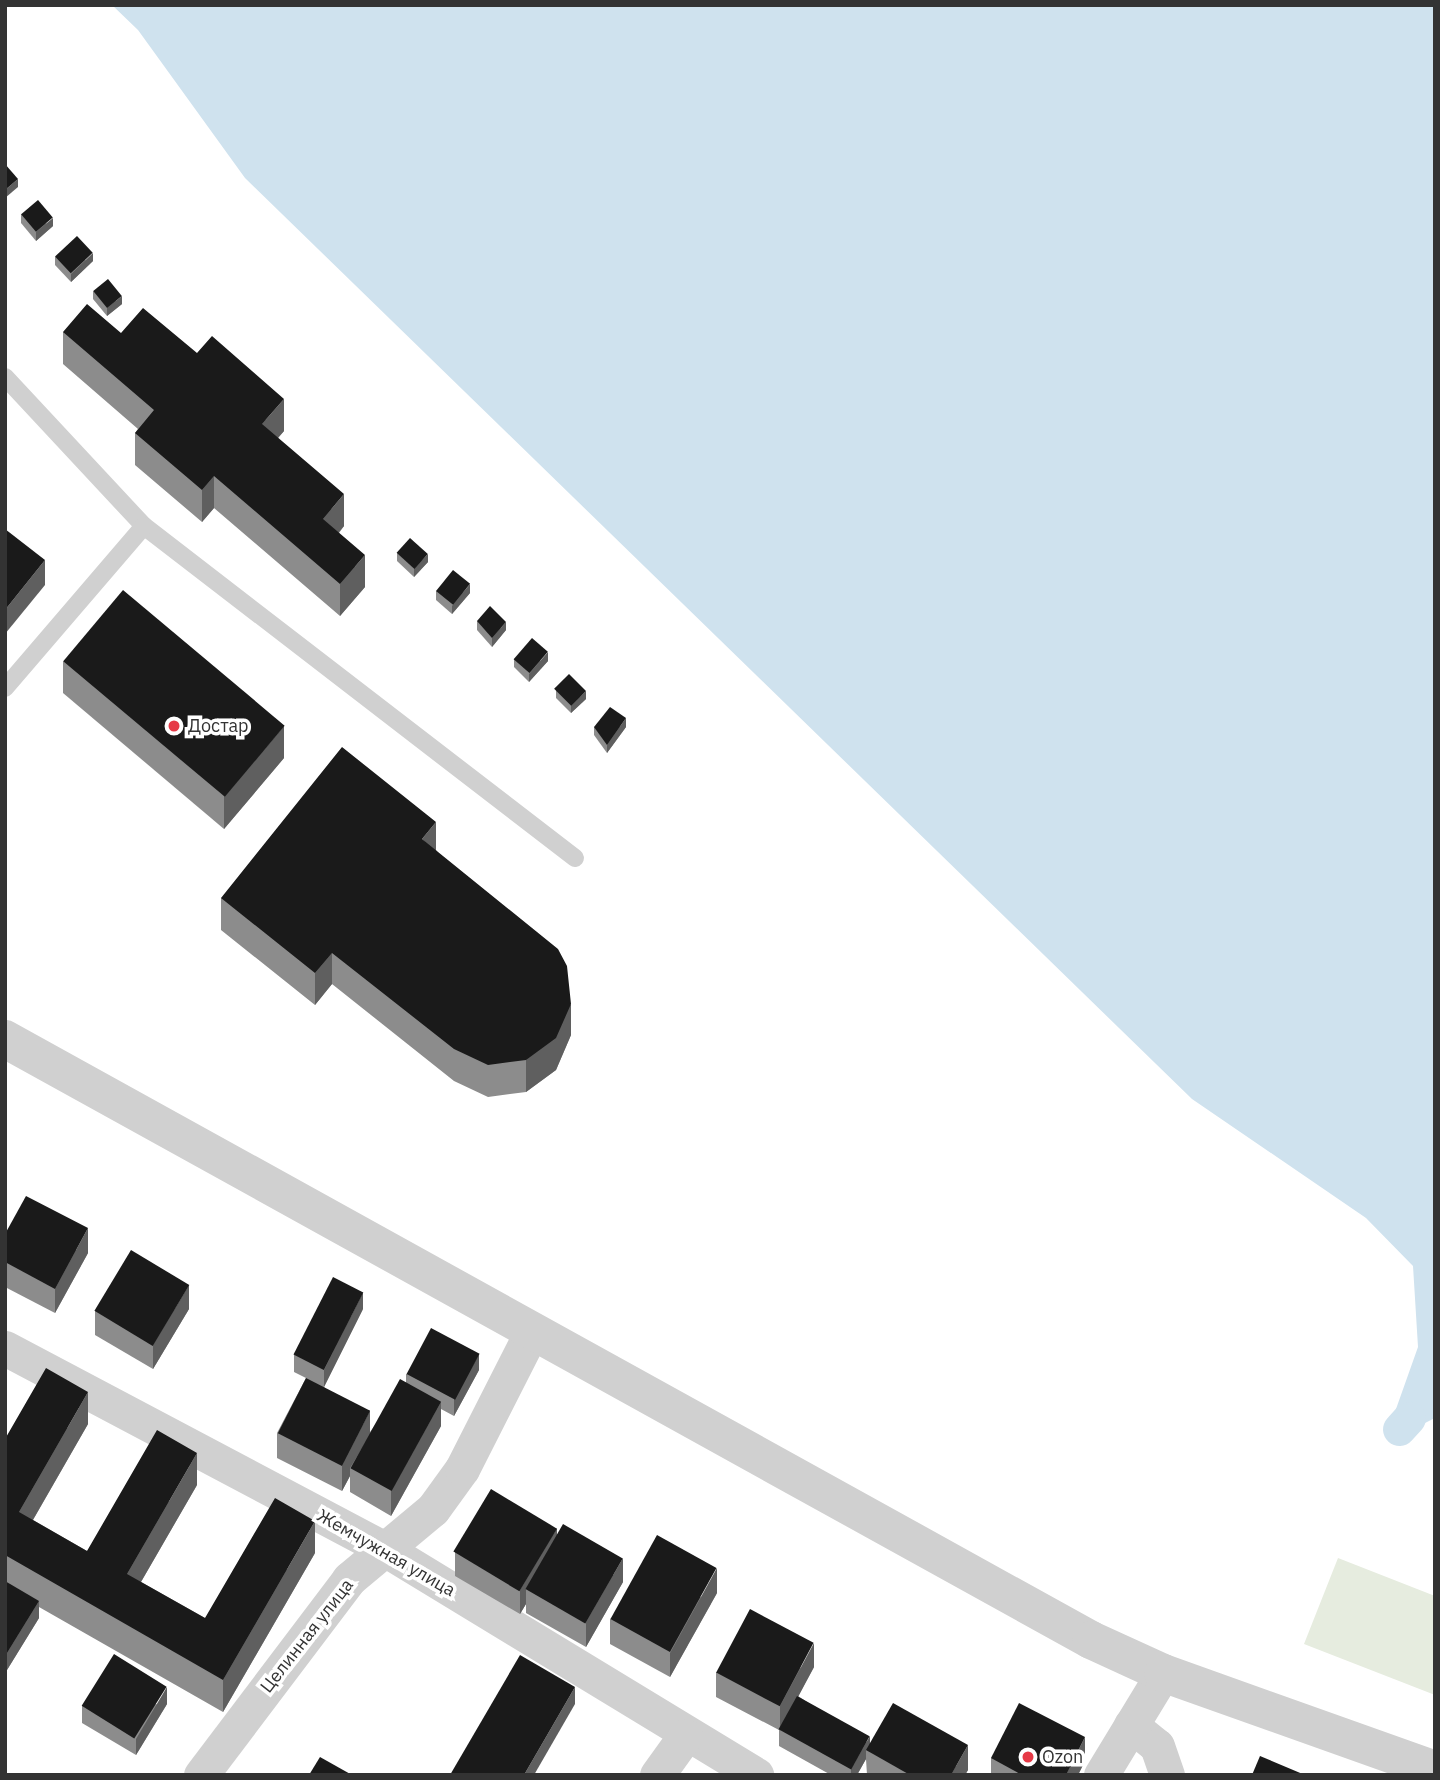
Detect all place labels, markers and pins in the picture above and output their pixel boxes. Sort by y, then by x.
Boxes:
place label: Достар [188,715,248,737]
marker: Достар [166,718,182,734]
place label: Ozon [1042,1746,1083,1768]
marker: Ozon [1020,1749,1036,1765]

